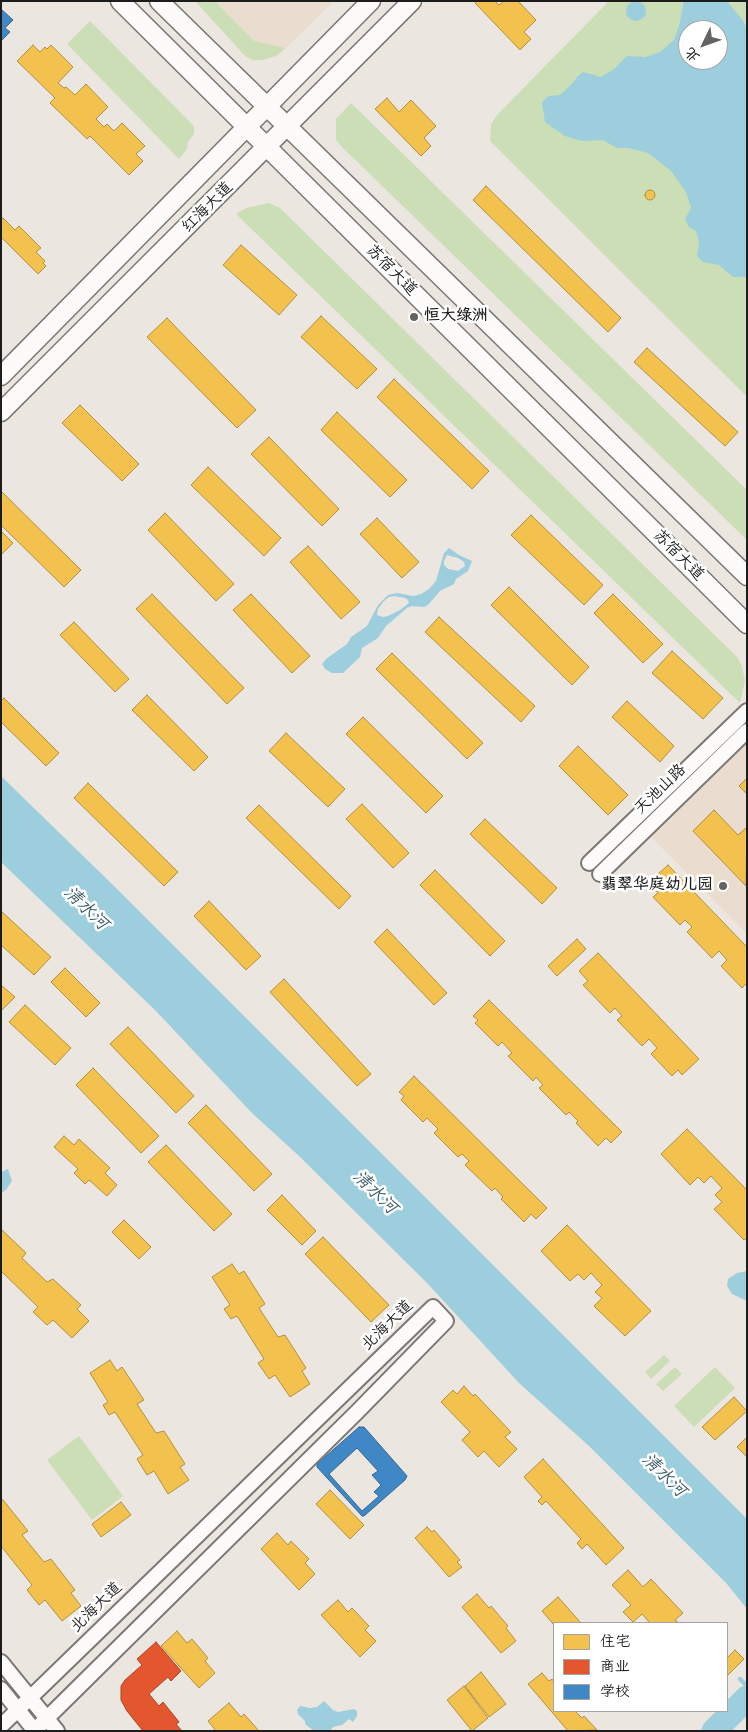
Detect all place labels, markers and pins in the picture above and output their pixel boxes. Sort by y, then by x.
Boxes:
place label: 恒大绿洲 [424,307,488,327]
marker: 恒大绿洲 [408,311,420,323]
place label: 翡翠华庭幼儿园 [601,876,713,896]
marker: 翡翠华庭幼儿园 [717,880,729,892]

